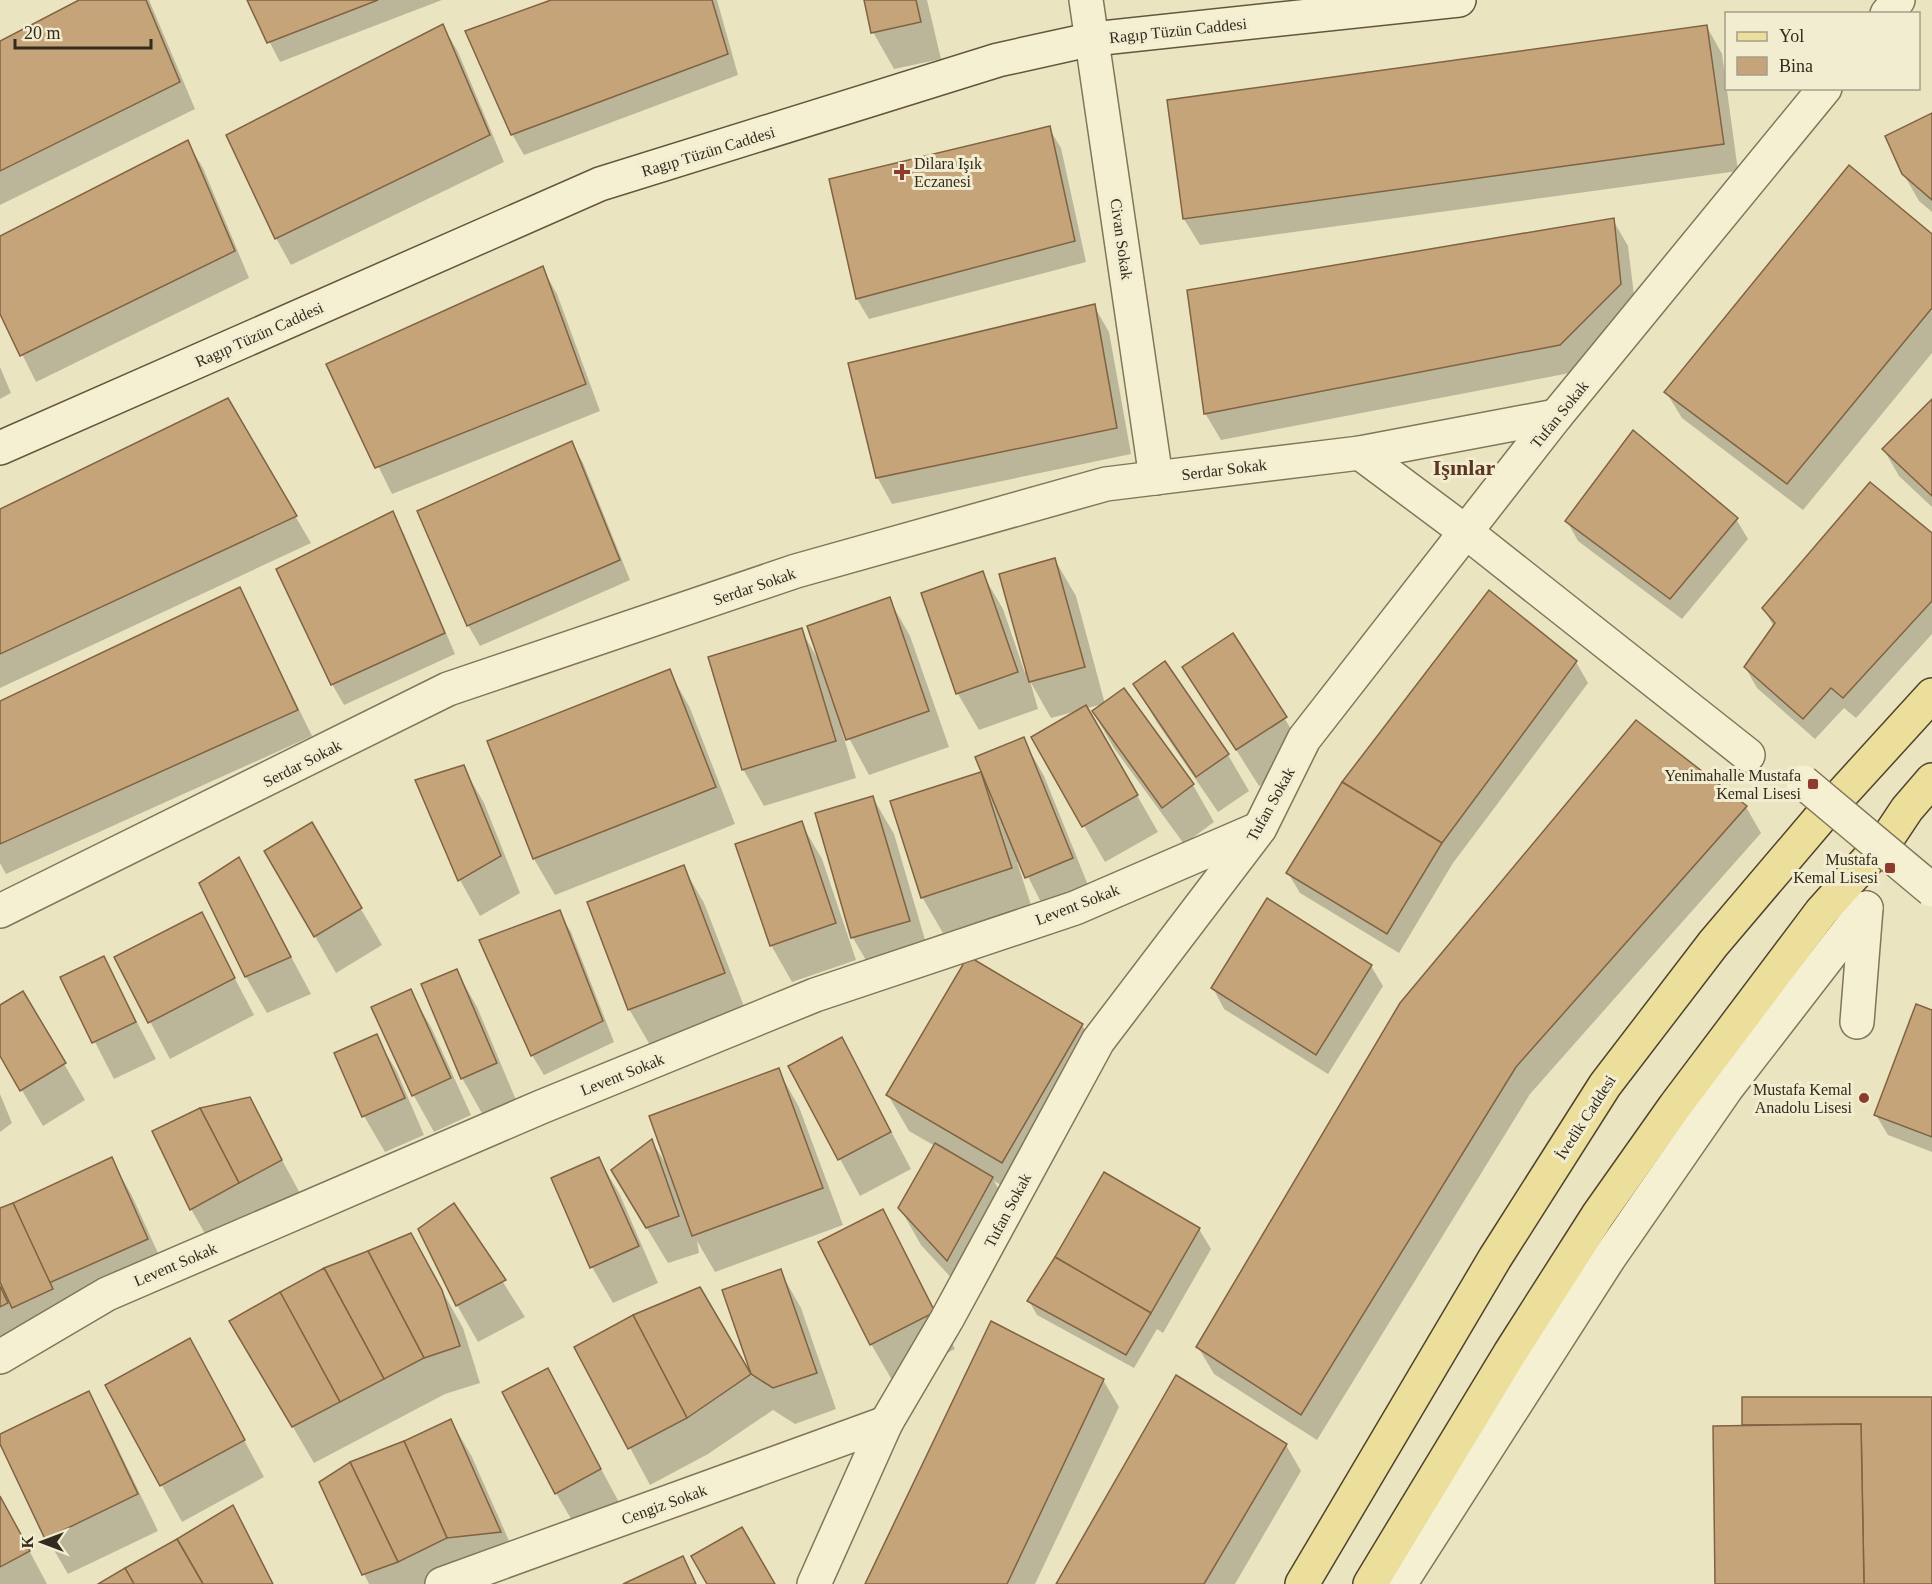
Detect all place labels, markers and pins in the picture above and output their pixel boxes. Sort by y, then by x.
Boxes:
place label: Dilara Işık Eczanesi [914,155,982,190]
marker: Dilara Işık Eczanesi [895,165,909,179]
place label: Yenimahalle Mustafa Kemal Lisesi [1664,767,1802,802]
marker: Yenimahalle Mustafa Kemal Lisesi [1806,777,1820,791]
place label: Mustafa Kemal Lisesi [1793,851,1879,886]
marker: Mustafa Kemal Lisesi [1883,861,1897,875]
place label: Mustafa Kemal Anadolu Lisesi [1753,1081,1853,1116]
marker: Mustafa Kemal Anadolu Lisesi [1857,1091,1871,1105]

